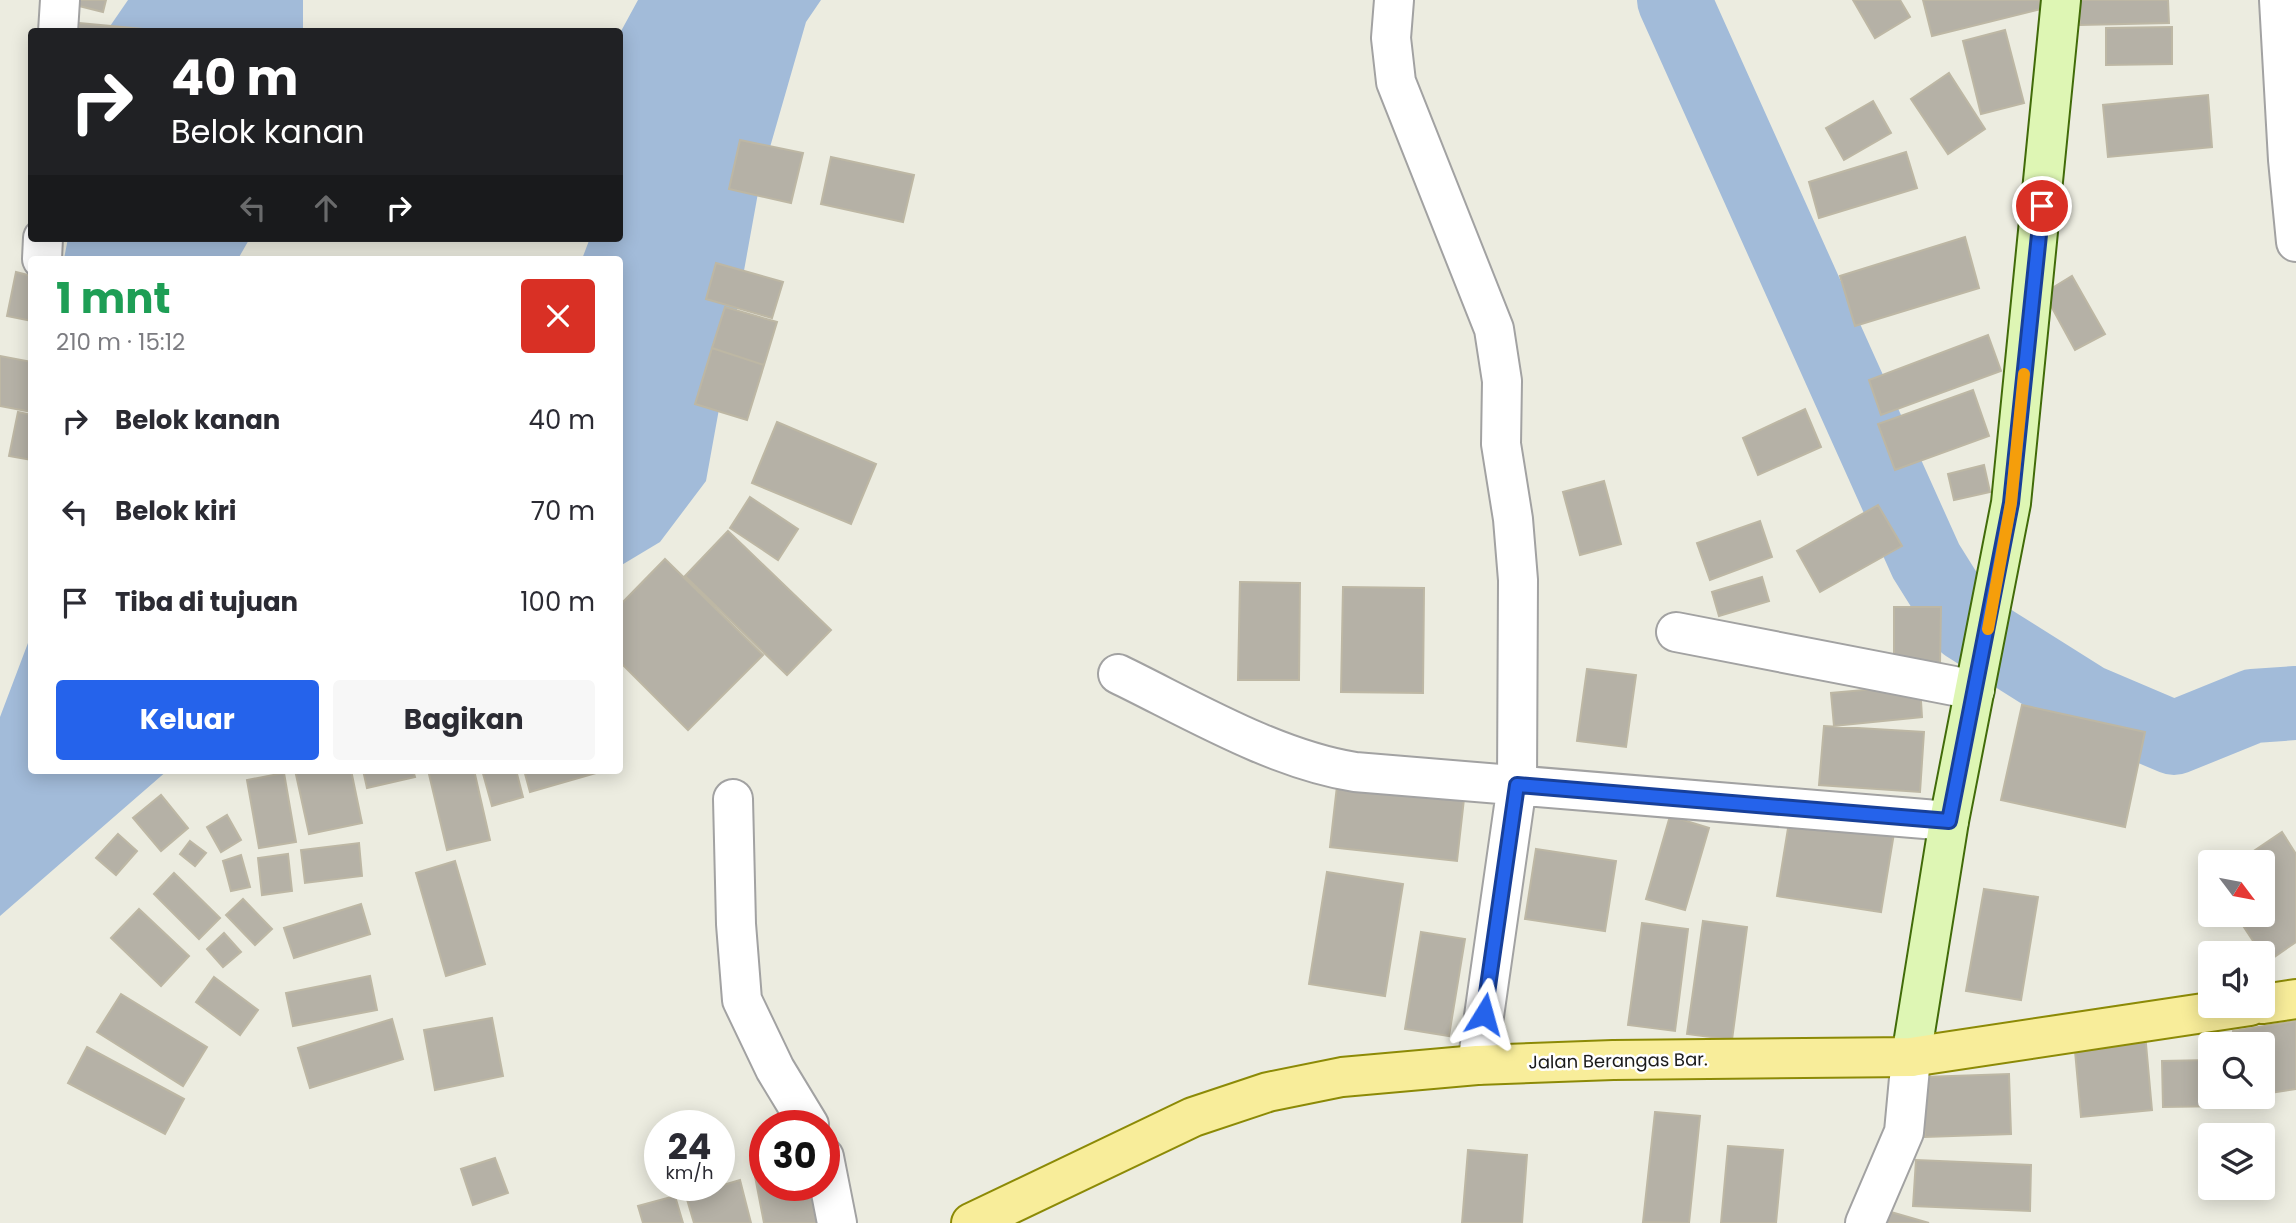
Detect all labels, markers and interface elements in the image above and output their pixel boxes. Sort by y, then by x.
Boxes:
text: 40 m [171,44,298,112]
icon: right [56,56,147,147]
text: Belok kanan [171,109,365,154]
pin [2012,176,2072,236]
icon: arrive [2023,187,2061,225]
icon: left [234,189,272,227]
icon: ahead [307,189,345,227]
icon: right [380,189,418,227]
text: 1 mnt [56,269,171,328]
button: close [521,279,595,353]
text: 210 m · 15:12 [56,326,185,358]
icon: right [56,402,94,440]
text: Belok kanan [115,402,280,438]
text: 40 m [529,402,595,438]
icon: left [56,493,94,531]
text: Belok kiri [115,493,237,529]
text: 70 m [531,493,595,529]
icon: arrive [56,584,94,622]
text: Tiba di tujuan [115,584,298,620]
text: 100 m [520,584,595,620]
button: Keluar [56,680,319,760]
button: Bagikan [333,680,595,760]
north arrow [2198,850,2275,928]
map controls [2198,850,2275,1200]
button: sound [2198,941,2275,1018]
position arrow [1447,977,1521,1051]
button: search [2198,1032,2275,1109]
street label: Jalan Berangas Bar. [1528,1046,1708,1075]
speed limit sign: 30 [749,1110,840,1201]
text: 24 [668,1122,711,1171]
button: layers [2198,1123,2275,1200]
text: km/h [666,1160,713,1185]

